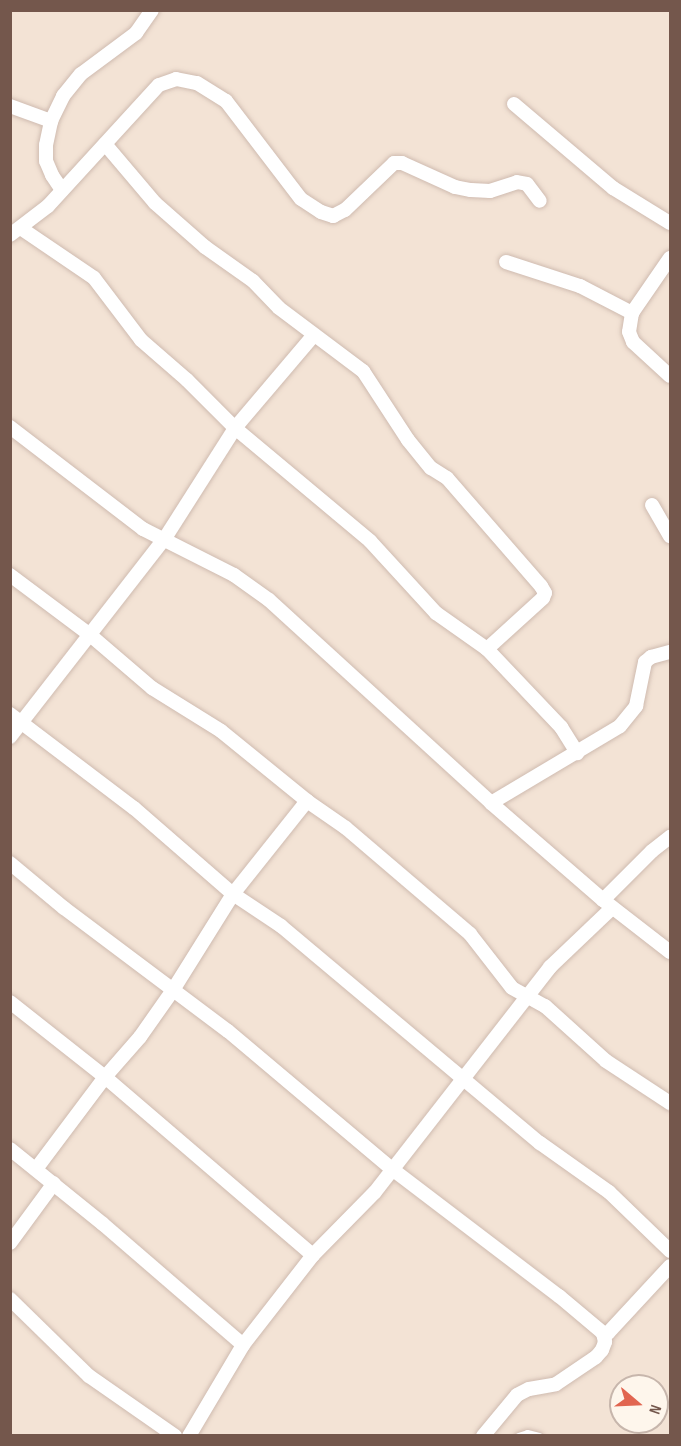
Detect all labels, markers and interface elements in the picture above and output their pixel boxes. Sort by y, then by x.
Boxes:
north arrow [609,1374,669,1434]
text: N [644,1402,665,1416]

